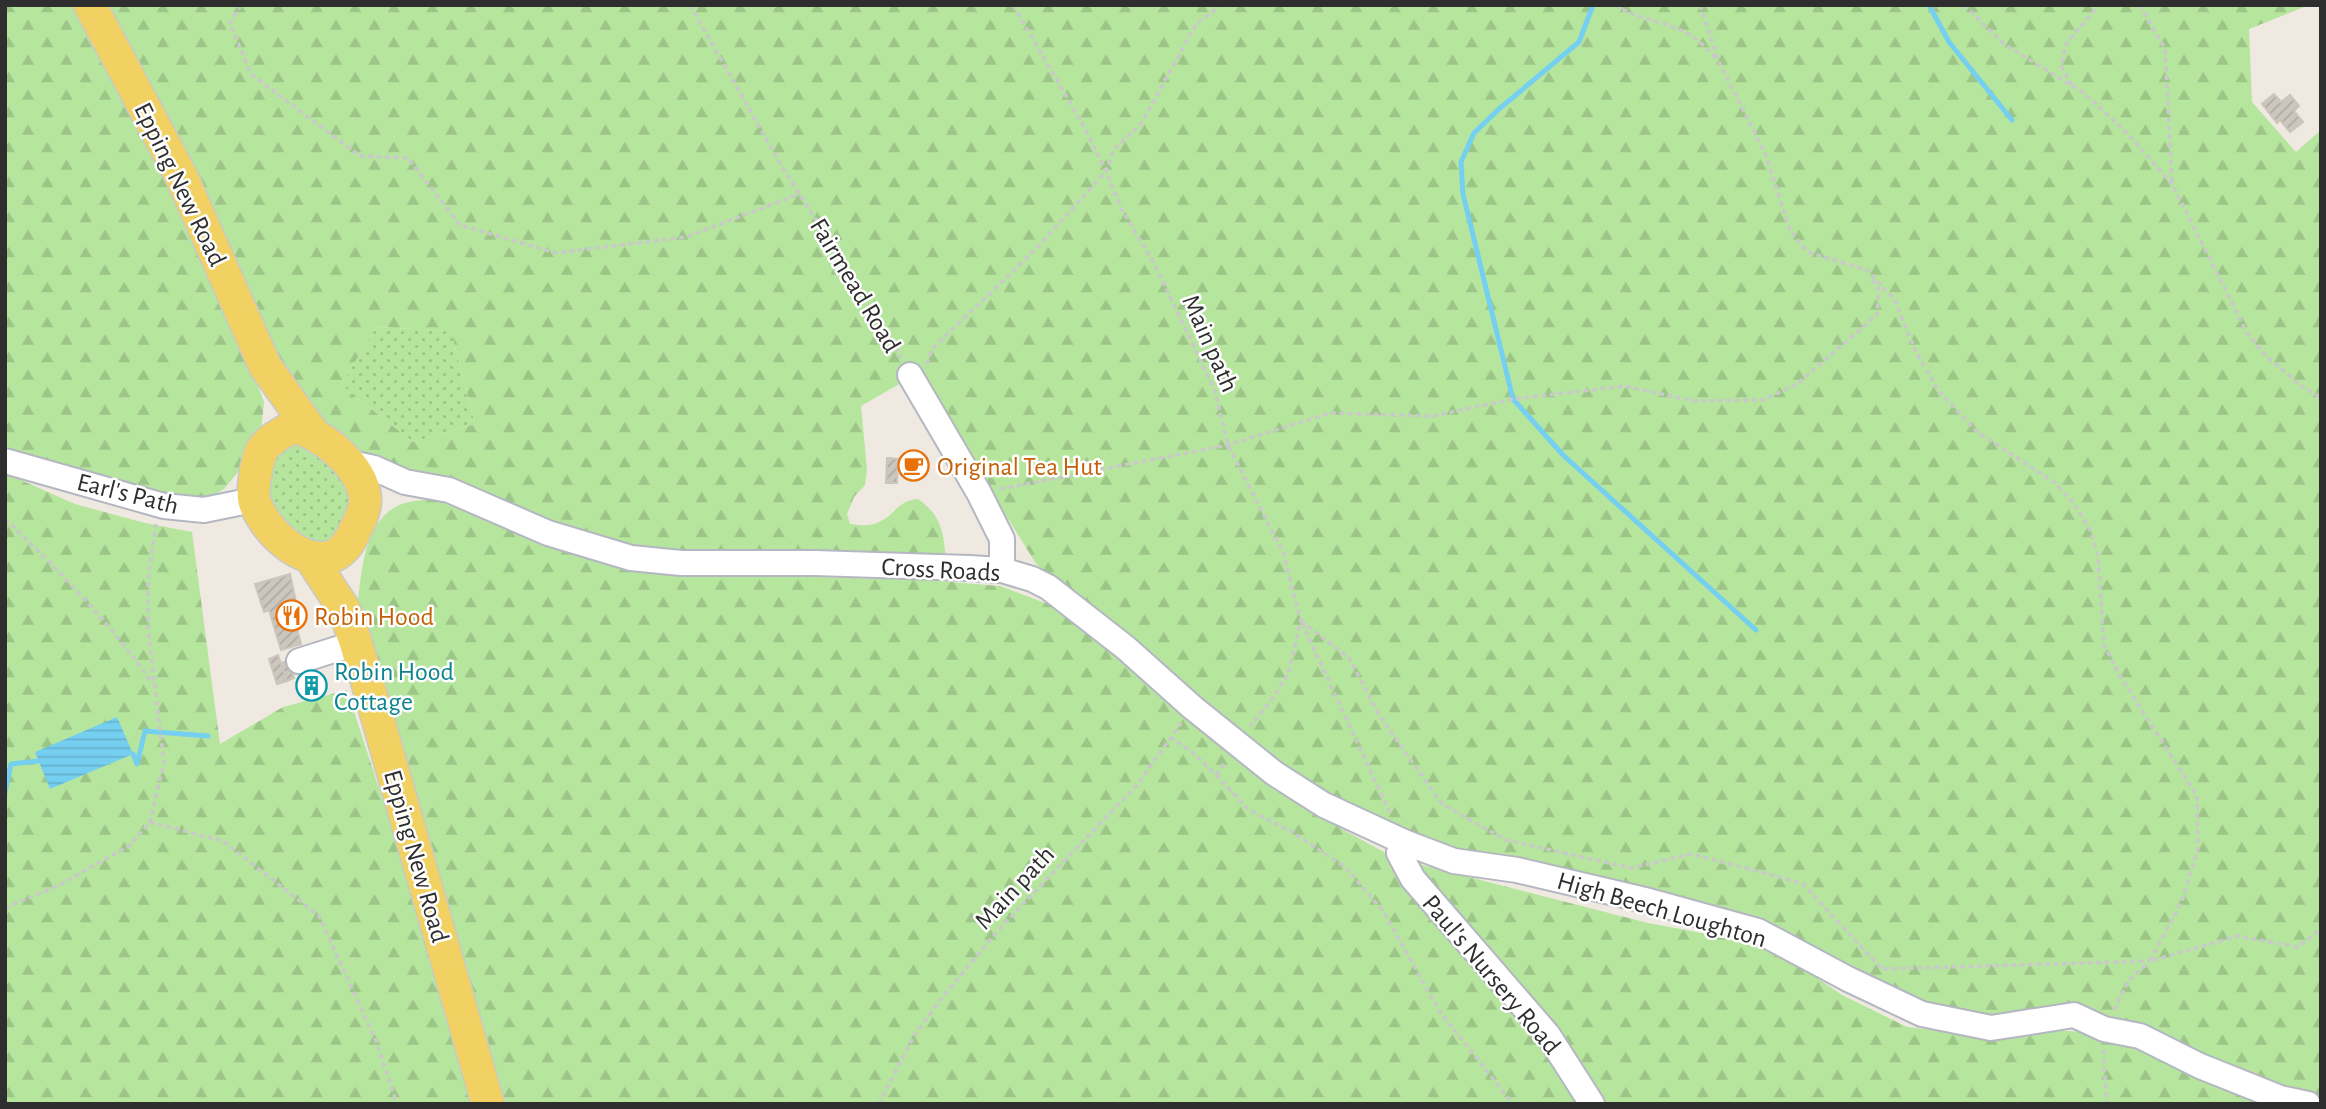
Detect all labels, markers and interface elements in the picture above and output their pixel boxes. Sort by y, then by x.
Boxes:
street label: Epping New Road [129,99,231,270]
street label: Fairmead Road [805,214,905,357]
street label: Main path [1177,291,1243,396]
cafe icon: Original Tea Hut [897,449,931,483]
place label: Original Tea Hut [937,454,1102,480]
street label: Earl's Path [74,469,181,519]
street label: Cross Roads [881,554,1001,586]
restaurant icon: Robin Hood [274,599,308,633]
place label: Robin Hood [314,604,434,630]
place label: Robin Hood Cottage [334,659,454,715]
building icon: Robin Hood Cottage [294,669,328,703]
street label: Epping New Road [379,767,453,946]
street label: Main path [970,841,1059,934]
street label: High Beech Loughton [1554,868,1769,952]
street label: Paul's Nursery Road [1417,890,1565,1059]

